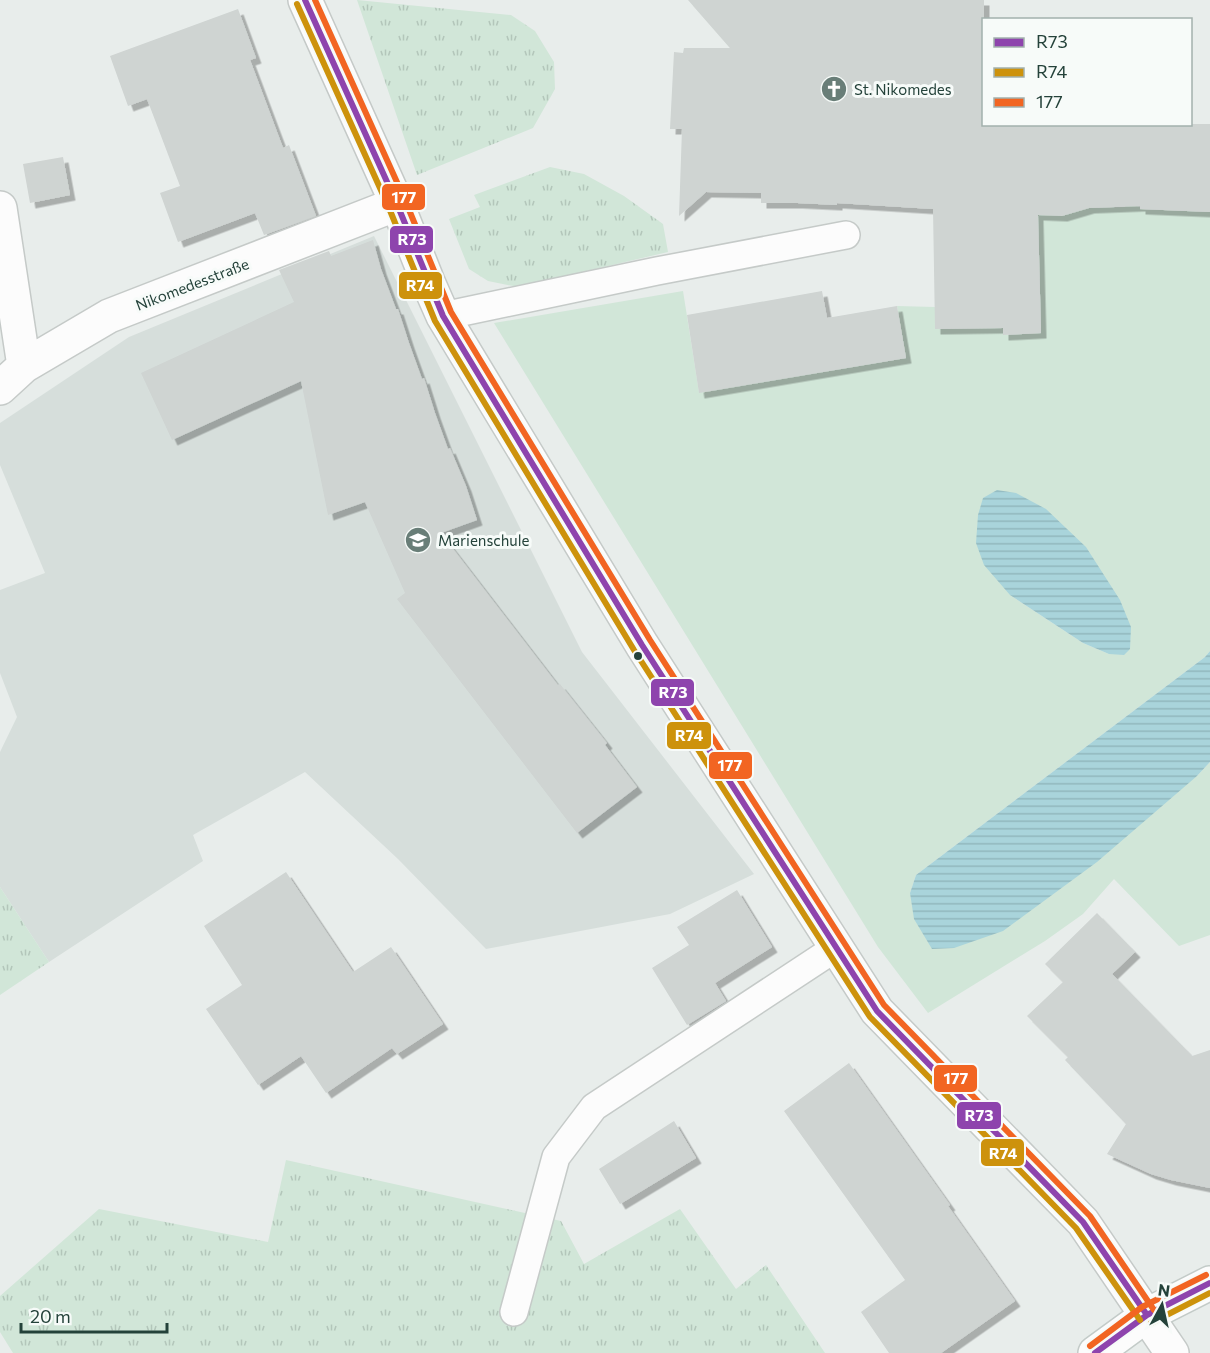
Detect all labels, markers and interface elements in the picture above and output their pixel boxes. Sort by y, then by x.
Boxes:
legend [982,18,1192,126]
text: R73 [1036,30,1068,52]
text: R74 [1036,60,1067,82]
church icon: St. Nikomedes [819,74,849,104]
place label: St. Nikomedes [854,80,952,98]
text: 177 [1036,90,1063,112]
line badge: 177 [381,183,426,211]
text: 177 [392,187,417,206]
line badge: R73 [389,225,434,254]
text: R73 [397,229,427,248]
street label: Nikomedesstraße [133,254,251,314]
line badge: R74 [398,271,443,300]
text: R74 [406,275,435,294]
school or university icon: Marienschule [403,525,433,555]
place label: Marienschule [438,531,529,549]
unlabelled marker [632,650,644,662]
line badge: R73 [650,678,695,707]
text: R73 [658,682,688,701]
line badge: R74 [666,721,712,750]
text: R74 [675,725,704,744]
line badge: 177 [708,751,753,780]
text: 177 [718,755,743,774]
line badge: 177 [933,1064,978,1093]
text: 177 [944,1068,969,1087]
line badge: R73 [956,1101,1002,1130]
text: R73 [964,1105,994,1124]
line badge: R74 [980,1138,1025,1167]
text: R74 [989,1143,1018,1162]
north arrow [1132,1275,1192,1335]
text: N [1157,1279,1171,1300]
scale bar [21,1296,166,1334]
text: 20 m [30,1305,71,1327]

